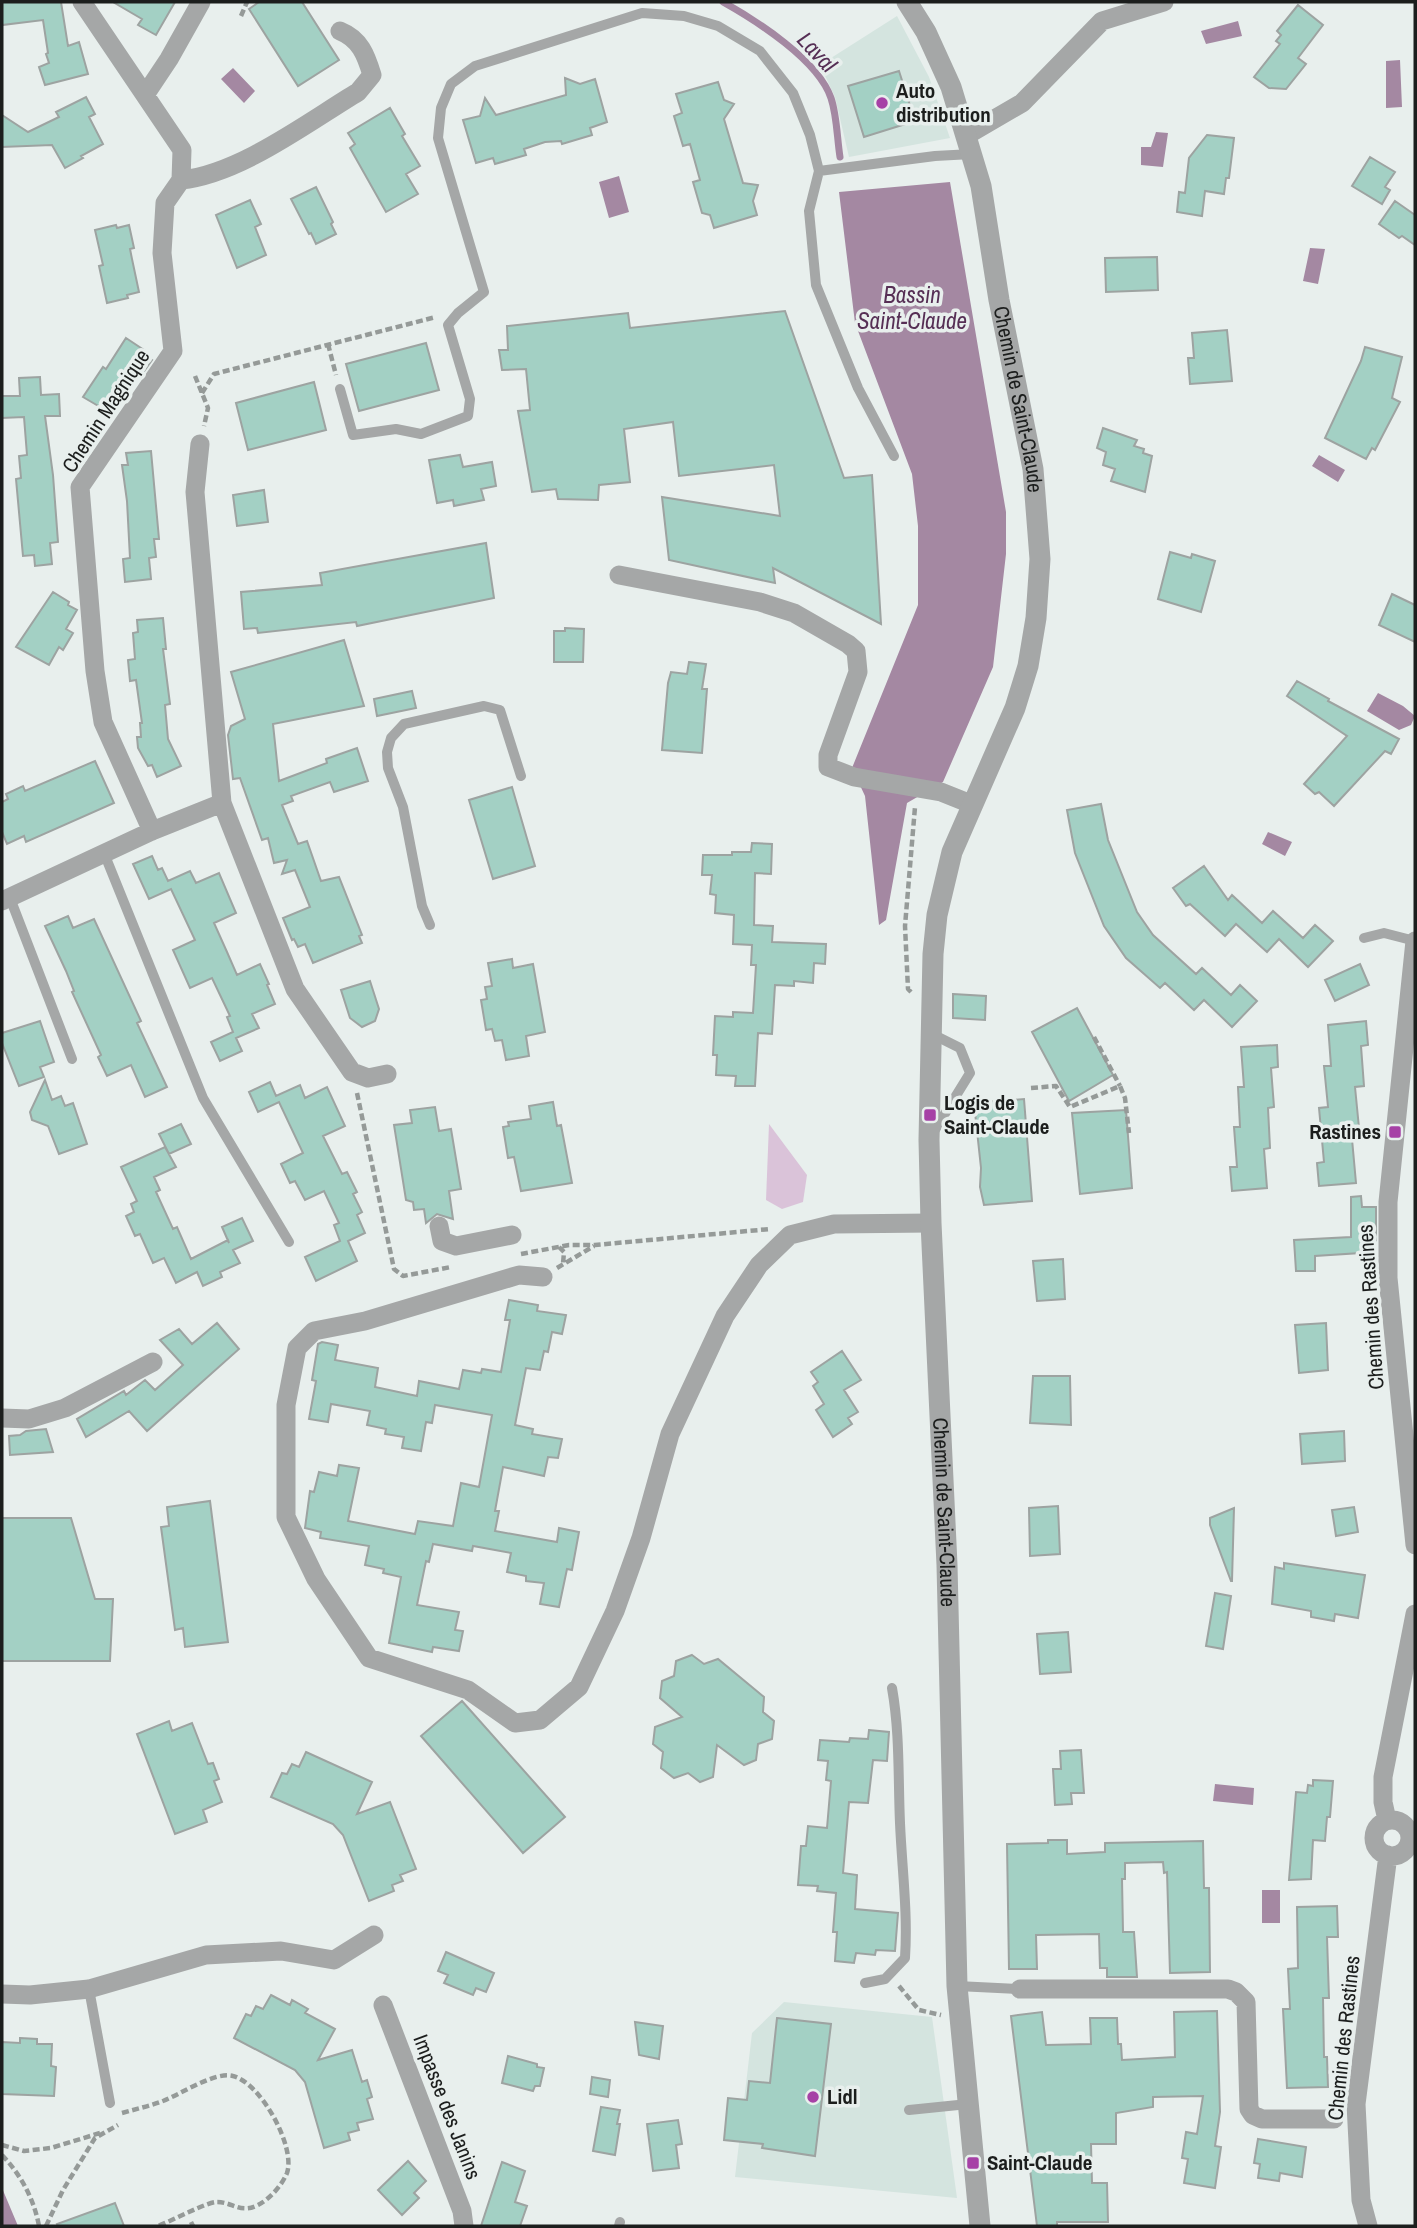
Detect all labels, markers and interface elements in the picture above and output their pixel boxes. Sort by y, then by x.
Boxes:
water label: Laval [791,25,845,79]
place label: Auto distribution [896,76,991,129]
marker: Auto distribution [874,95,890,111]
water label: Bassin Saint-Claude [857,279,967,336]
street label: Chemin de Saint-Claude [987,303,1050,494]
street label: Chemin Magnique [55,343,156,478]
place label: Logis de Saint-Claude [944,1088,1049,1141]
marker: Logis de Saint-Claude [922,1107,938,1123]
place label: Rastines [1309,1117,1381,1146]
marker: Rastines [1387,1124,1403,1140]
street label: Chemin des Rastines [1350,1223,1391,1391]
street label: Chemin de Saint-Claude [926,1417,963,1607]
street label: Chemin des Rastines [1320,1954,1367,2122]
street label: Impasse des Janins [406,2030,488,2184]
place label: Lidl [827,2082,858,2111]
marker: Lidl [805,2089,821,2105]
place label: Saint-Claude [987,2148,1092,2177]
marker: Saint-Claude [965,2155,981,2171]

